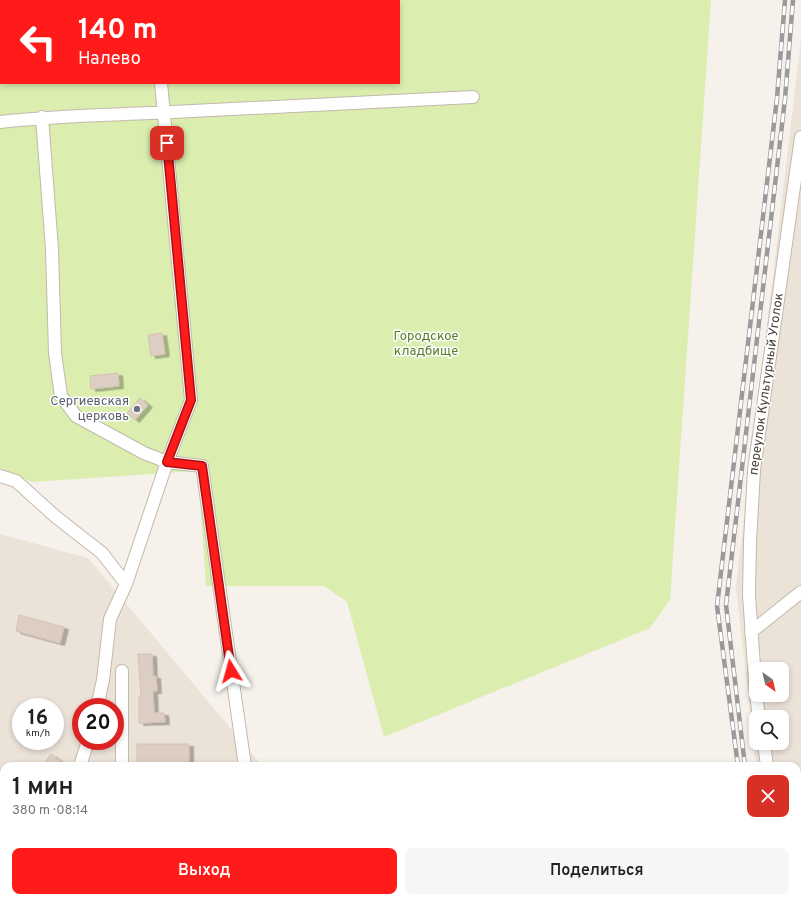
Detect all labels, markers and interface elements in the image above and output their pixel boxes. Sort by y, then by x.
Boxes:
text: 140 m [78,13,157,49]
icon: left [12,16,64,68]
text: Налево [78,48,141,71]
pin [150,126,184,160]
icon: arrive [156,132,178,154]
street label: переулок Культурный Уголок [746,292,788,476]
park label: Городское кладбище [393,329,459,360]
place label: Сергиевская церковь [50,394,129,425]
marker: Сергиевская церковь [132,404,142,414]
position arrow [210,650,252,692]
north arrow [749,662,789,702]
map controls [749,662,789,750]
speed limit sign: 20 [72,698,124,750]
text: 16 [28,706,48,732]
button: search [749,710,789,750]
text: km/h [26,727,50,740]
text: 1 мин [12,773,73,803]
button: close [747,775,789,817]
text: 380 m · 08:14 [12,803,88,819]
button: Выход [12,848,397,894]
button: Поделиться [405,848,789,894]

